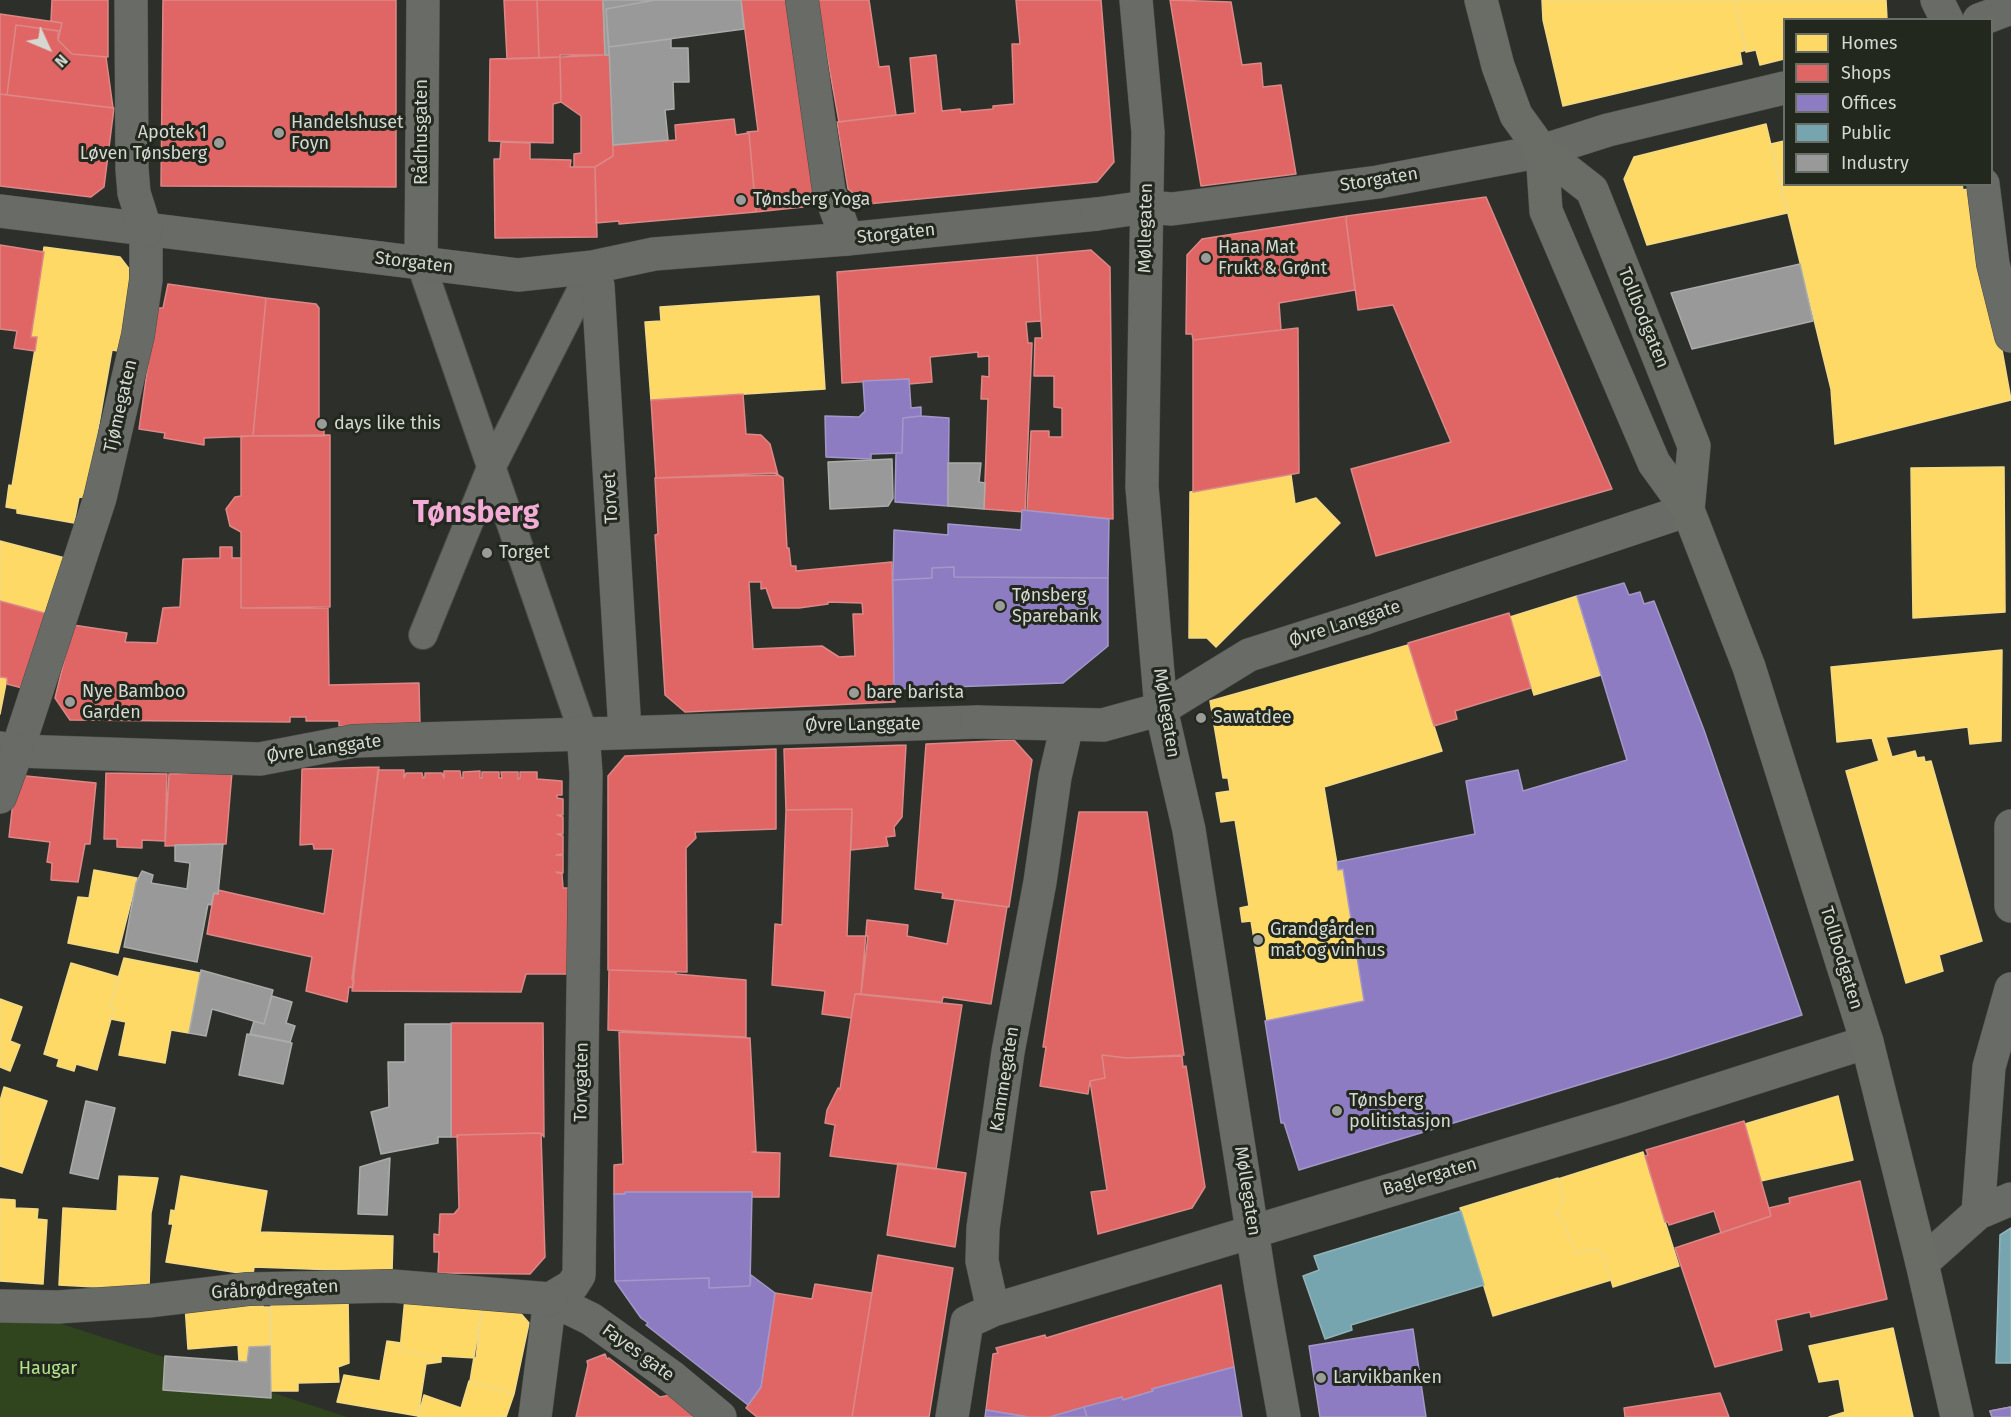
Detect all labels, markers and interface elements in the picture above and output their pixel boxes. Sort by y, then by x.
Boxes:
north arrow [18,18,78,78]
legend [1783,18,1993,186]
text: Homes [1841,32,1897,54]
text: N [51,50,72,71]
text: Shops [1841,62,1891,84]
street label: Rådhusgaten [411,79,433,185]
text: Offices [1841,92,1896,114]
place label: Handelshuset Foyn [291,112,404,154]
place label: Apotek 1 Løven Tønsberg [80,122,207,164]
text: Public [1841,122,1891,144]
marker: Handelshuset Foyn [272,126,286,140]
marker: Apotek 1 Løven Tønsberg [212,136,226,150]
text: Industry [1841,152,1909,174]
street label: Storgaten [1338,163,1420,197]
street label: Møllegaten [1134,183,1158,273]
place label: Tønsberg Yoga [753,189,870,211]
marker: Tønsberg Yoga [734,193,748,207]
street label: Storgaten [856,219,936,249]
place label: Hana Mat Frukt & Grønt [1218,237,1327,280]
street label: Storgaten [374,247,454,279]
marker: Hana Mat Frukt & Grønt [1199,251,1213,265]
street label: Tollbodgaten [1613,264,1673,372]
street label: Tjømegaten [100,357,142,455]
place label: days like this [334,413,441,435]
marker: days like this [315,417,329,431]
street label: Torvet [599,472,623,524]
district label: Tønsberg [413,496,539,532]
place label: Torget [499,542,550,564]
marker: Torget [480,546,494,560]
place label: Tønsberg Sparebank [1012,585,1098,628]
street label: Øvre Langgate [1287,596,1403,652]
marker: Tønsberg Sparebank [993,599,1007,613]
street label: Møllegaten [1148,667,1184,759]
place label: Nye Bamboo Garden [82,681,186,724]
place label: bare barista [866,682,964,704]
marker: bare barista [847,686,861,700]
marker: Nye Bamboo Garden [63,695,77,709]
place label: Sawatdee [1213,707,1292,729]
marker: Sawatdee [1194,711,1208,725]
street label: Øvre Langgate [805,713,921,737]
street label: Øvre Langgate [265,730,383,768]
street label: Tollbodgaten [1815,904,1867,1012]
place label: Grandgården mat og vinhus [1270,919,1385,962]
marker: Grandgården mat og vinhus [1251,933,1265,947]
street label: Kammegaten [986,1025,1024,1133]
street label: Torvgaten [571,1042,593,1122]
place label: Tønsberg politistasjon [1349,1090,1451,1132]
marker: Tønsberg politistasjon [1330,1104,1344,1118]
street label: Møllegaten [1229,1145,1265,1237]
street label: Baglergaten [1380,1153,1480,1201]
street label: Gråbrødregaten [211,1276,339,1304]
street label: Fayes gate [598,1320,678,1386]
park label: Haugar [19,1358,77,1380]
place label: Larvikbanken [1333,1367,1442,1389]
marker: Larvikbanken [1314,1371,1328,1385]

